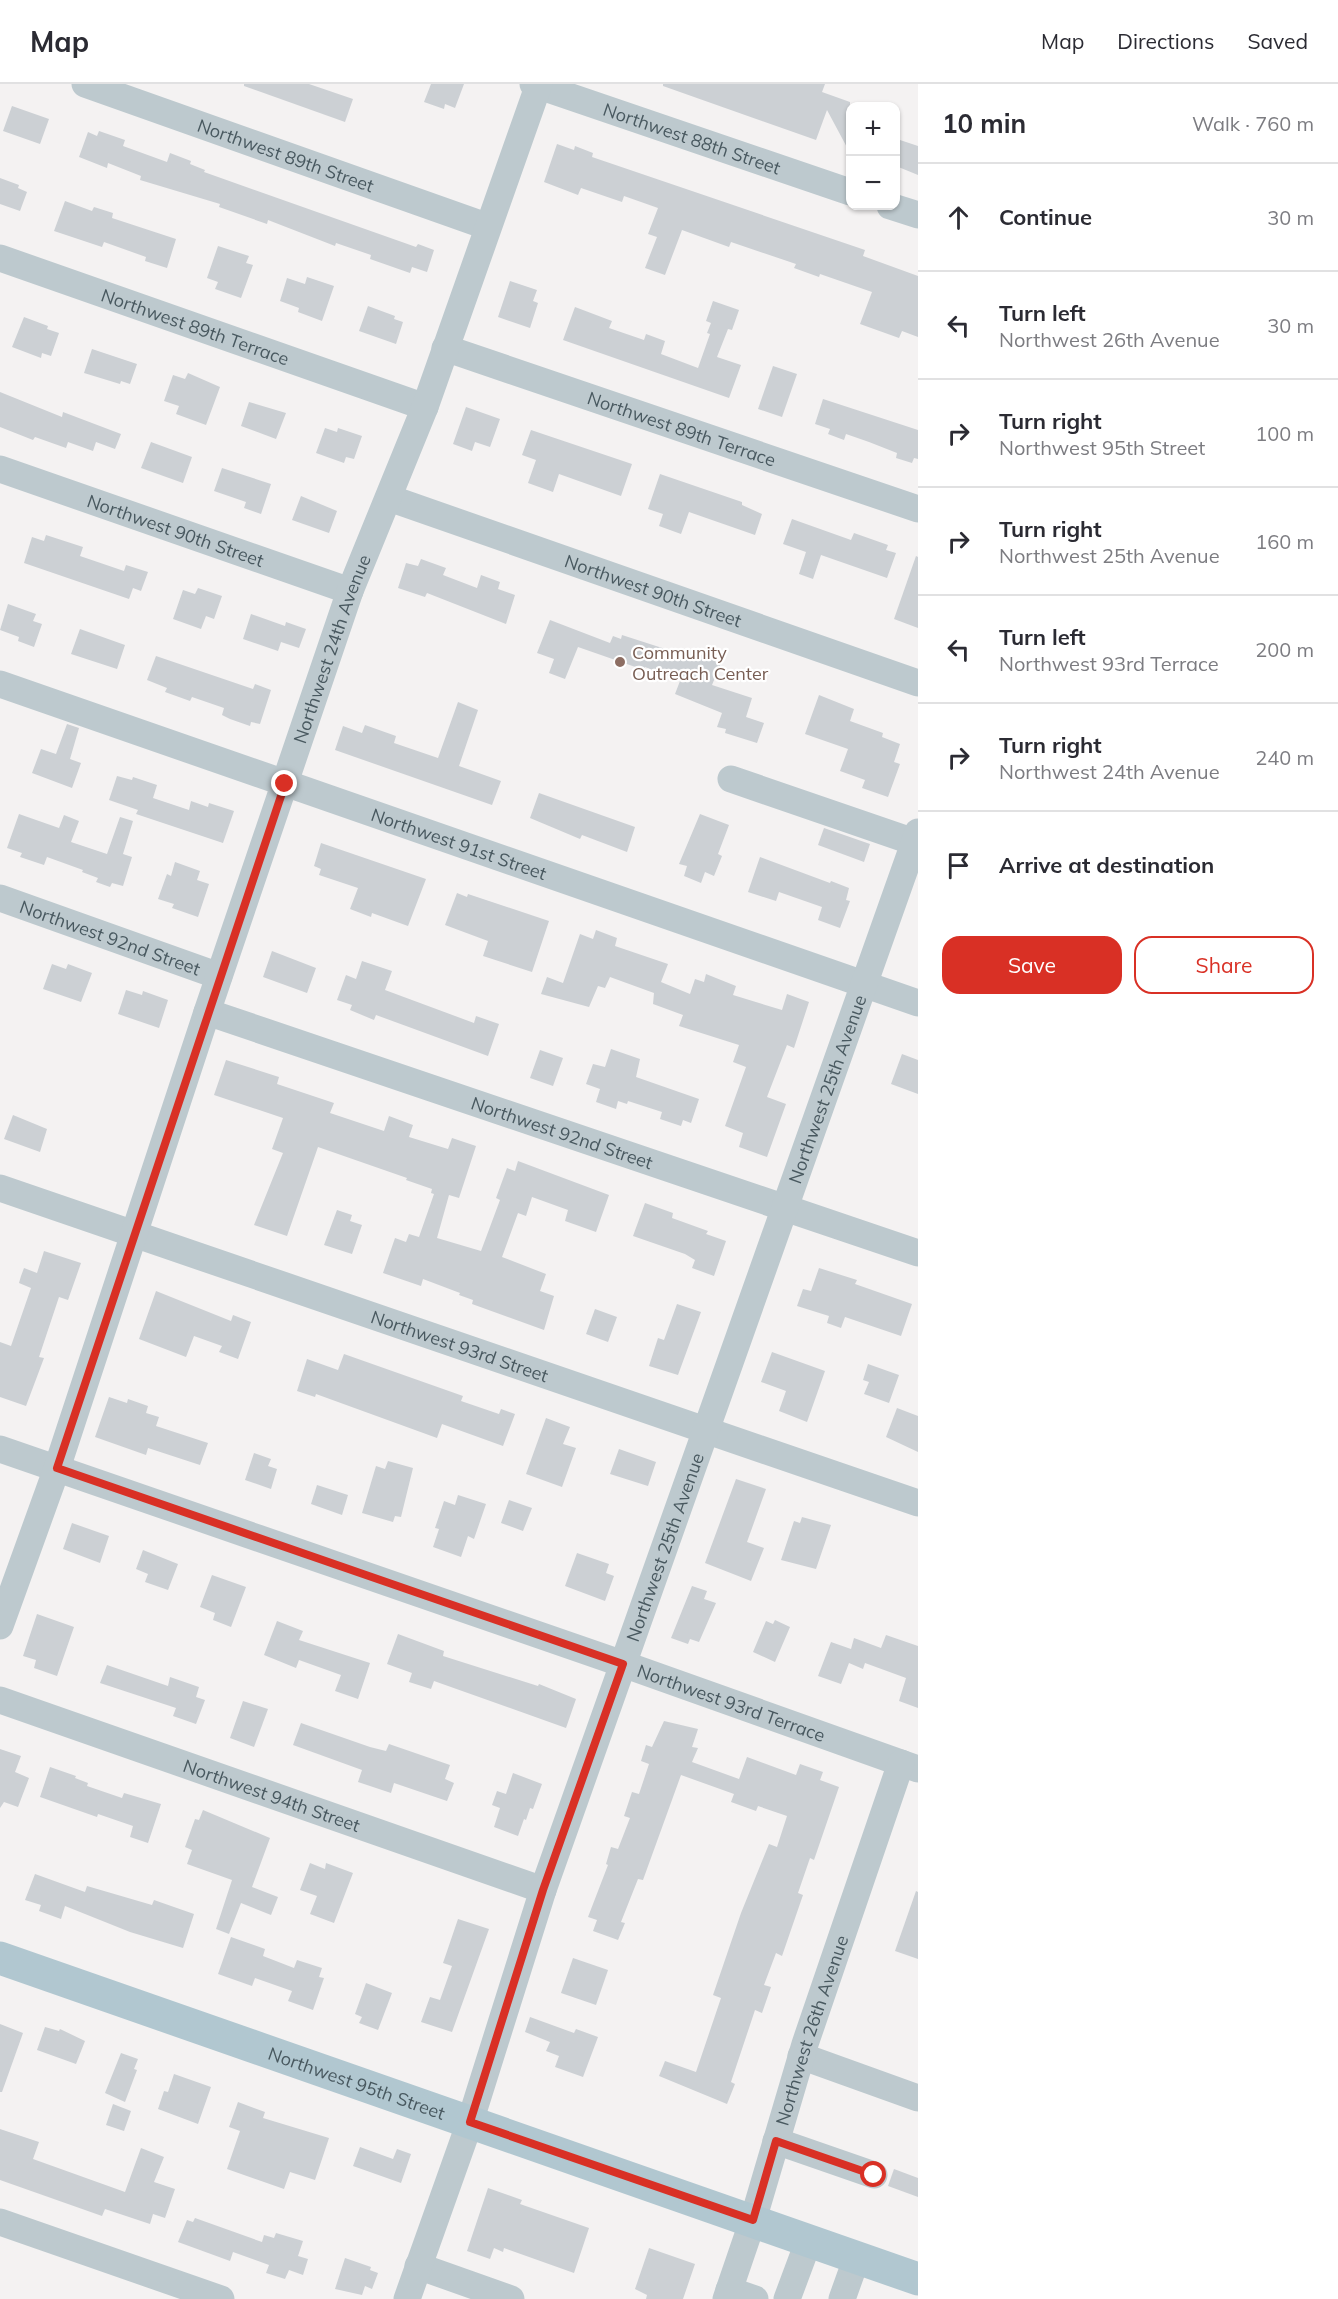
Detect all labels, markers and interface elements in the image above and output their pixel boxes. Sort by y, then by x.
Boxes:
text: Map [30,24,89,59]
text: Map [1041,28,1084,54]
text: Directions [1117,28,1214,54]
text: Saved [1247,28,1308,54]
street label: Northwest 88th Street [600,97,784,179]
map controls [846,102,900,210]
button: + [846,102,900,156]
text: 10 min [942,107,1026,140]
text: Walk · 760 m [1192,111,1314,136]
street label: Northwest 89th Street [194,113,377,197]
button: − [846,156,900,210]
icon: ahead [942,201,975,234]
text: Continue [999,203,1092,231]
text: 30 m [1267,205,1314,230]
street label: Northwest 89th Terrace [98,283,292,370]
text: Turn left [999,299,1086,327]
icon: left [942,309,975,342]
text: 30 m [1267,313,1314,338]
text: Northwest 26th Avenue [999,327,1220,352]
street label: Northwest 89th Terrace [584,386,779,471]
text: Turn right [999,407,1102,435]
icon: right [942,417,975,450]
text: 100 m [1255,421,1314,446]
text: Northwest 95th Street [999,435,1205,460]
street label: Northwest 90th Street [84,489,267,572]
text: Turn right [999,515,1102,543]
icon: right [942,525,975,558]
text: 160 m [1255,529,1314,554]
text: Northwest 25th Avenue [999,543,1220,568]
street label: Northwest 90th Street [562,549,745,632]
street label: Northwest 24th Avenue [288,551,375,746]
text: Turn left [999,623,1086,651]
icon: left [942,633,975,666]
text: 200 m [1255,637,1314,662]
place label: Community Outreach Center [632,641,769,685]
text: Northwest 93rd Terrace [999,651,1219,676]
marker: Community Outreach Center [613,655,627,669]
text: Turn right [999,731,1102,759]
icon: right [942,741,975,774]
text: 240 m [1255,745,1314,770]
text: Northwest 24th Avenue [999,759,1220,784]
route end [271,770,297,796]
street label: Northwest 91st Street [368,802,550,885]
icon: arrive [942,849,975,882]
text: Arrive at destination [999,851,1214,879]
street label: Northwest 92nd Street [17,895,204,980]
button: Save [942,936,1122,994]
button: Share [1134,936,1314,994]
street label: Northwest 25th Avenue [783,991,871,1186]
street label: Northwest 92nd Street [468,1091,656,1174]
street label: Northwest 93rd Street [368,1305,551,1387]
street label: Northwest 25th Avenue [621,1450,709,1644]
street label: Northwest 93rd Terrace [634,1659,828,1747]
street label: Northwest 94th Street [180,1754,363,1837]
street label: Northwest 26th Avenue [770,1932,853,2128]
street label: Northwest 95th Street [265,2041,448,2124]
route start [860,2161,886,2187]

